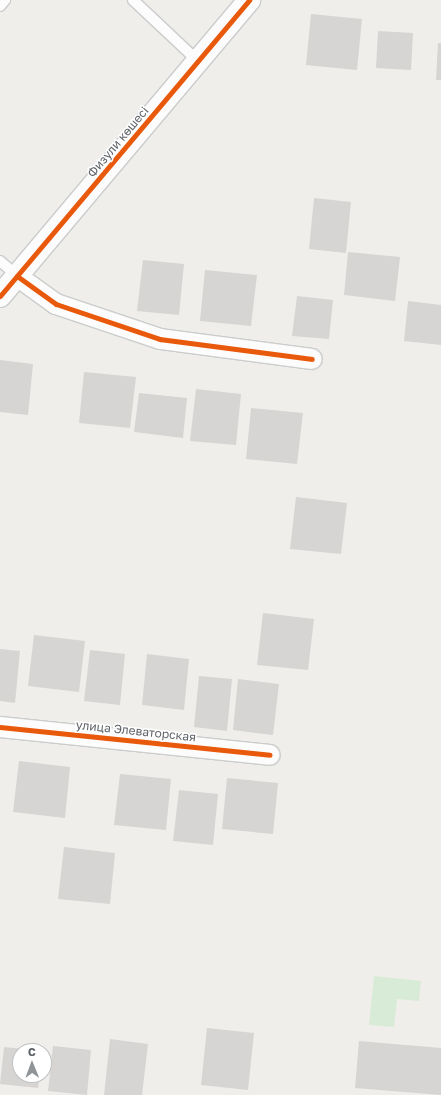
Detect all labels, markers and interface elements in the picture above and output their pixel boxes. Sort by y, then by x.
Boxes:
street label: Физули көшесі [84,104,152,180]
street label: улица Элеваторская [75,718,197,744]
north arrow [12,1043,52,1083]
text: С [28,1045,36,1058]

